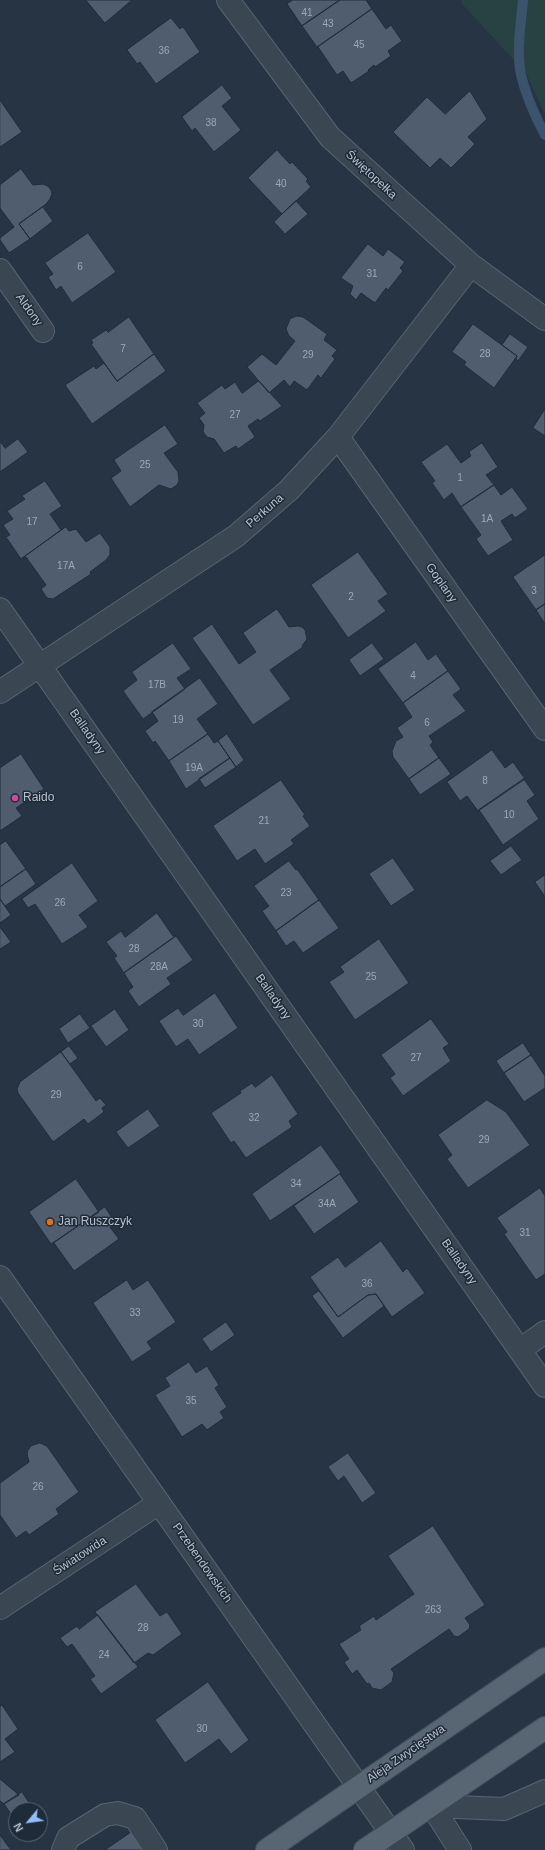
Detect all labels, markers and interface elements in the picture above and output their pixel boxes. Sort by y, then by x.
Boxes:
house number: 41 [301,7,313,19]
house number: 43 [322,18,334,30]
house number: 45 [353,39,365,51]
house number: 36 [158,45,170,57]
house number: 38 [205,117,217,129]
street label: Świętopełka [342,148,400,202]
house number: 40 [275,178,287,190]
house number: 6 [77,261,83,273]
house number: 31 [366,268,378,280]
street label: Aldony [12,291,46,329]
house number: 7 [120,343,126,355]
house number: 28 [479,348,491,360]
house number: 29 [302,349,314,361]
house number: 27 [229,409,241,421]
house number: 25 [139,459,151,471]
house number: 1 [457,472,463,484]
street label: Perkuna [243,491,287,531]
house number: 1A [481,513,493,525]
house number: 17 [26,516,38,528]
house number: 17A [57,560,75,572]
street label: Goplany [422,561,460,605]
house number: 3 [531,585,537,597]
house number: 2 [348,591,354,603]
house number: 4 [410,670,416,682]
house number: 17B [148,679,166,691]
street label: Balladyny [66,707,108,757]
house number: 19 [172,714,184,726]
house number: 6 [424,717,430,729]
house number: 19A [185,762,203,774]
house number: 8 [482,775,488,787]
place label: Raido [23,791,54,805]
marker: Raido [10,793,20,803]
house number: 10 [503,809,515,821]
house number: 21 [258,815,270,827]
house number: 23 [280,887,292,899]
house number: 26 [54,897,66,909]
house number: 28 [128,943,140,955]
house number: 28A [150,961,168,973]
house number: 25 [365,971,377,983]
street label: Balladyny [252,972,294,1022]
house number: 30 [192,1018,204,1030]
house number: 27 [410,1052,422,1064]
house number: 29 [50,1089,62,1101]
house number: 32 [248,1112,260,1124]
house number: 29 [478,1134,490,1146]
house number: 34 [290,1178,302,1190]
house number: 34A [318,1198,336,1210]
place label: Jan Ruszczyk [58,1215,132,1229]
marker: Jan Ruszczyk [45,1217,55,1227]
house number: 31 [519,1227,531,1239]
street label: Balladyny [438,1237,480,1287]
house number: 36 [361,1278,373,1290]
house number: 33 [129,1307,141,1319]
house number: 35 [185,1395,197,1407]
house number: 26 [32,1481,44,1493]
street label: Przebendowskich [169,1520,235,1606]
street label: Światowida [51,1533,109,1579]
house number: 263 [425,1604,441,1616]
house number: 28 [137,1622,149,1634]
house number: 24 [98,1649,110,1661]
street label: Aleja Zwycięstwa [364,1722,448,1786]
house number: 30 [196,1723,208,1735]
north arrow [8,1802,48,1842]
text: N [11,1821,26,1834]

